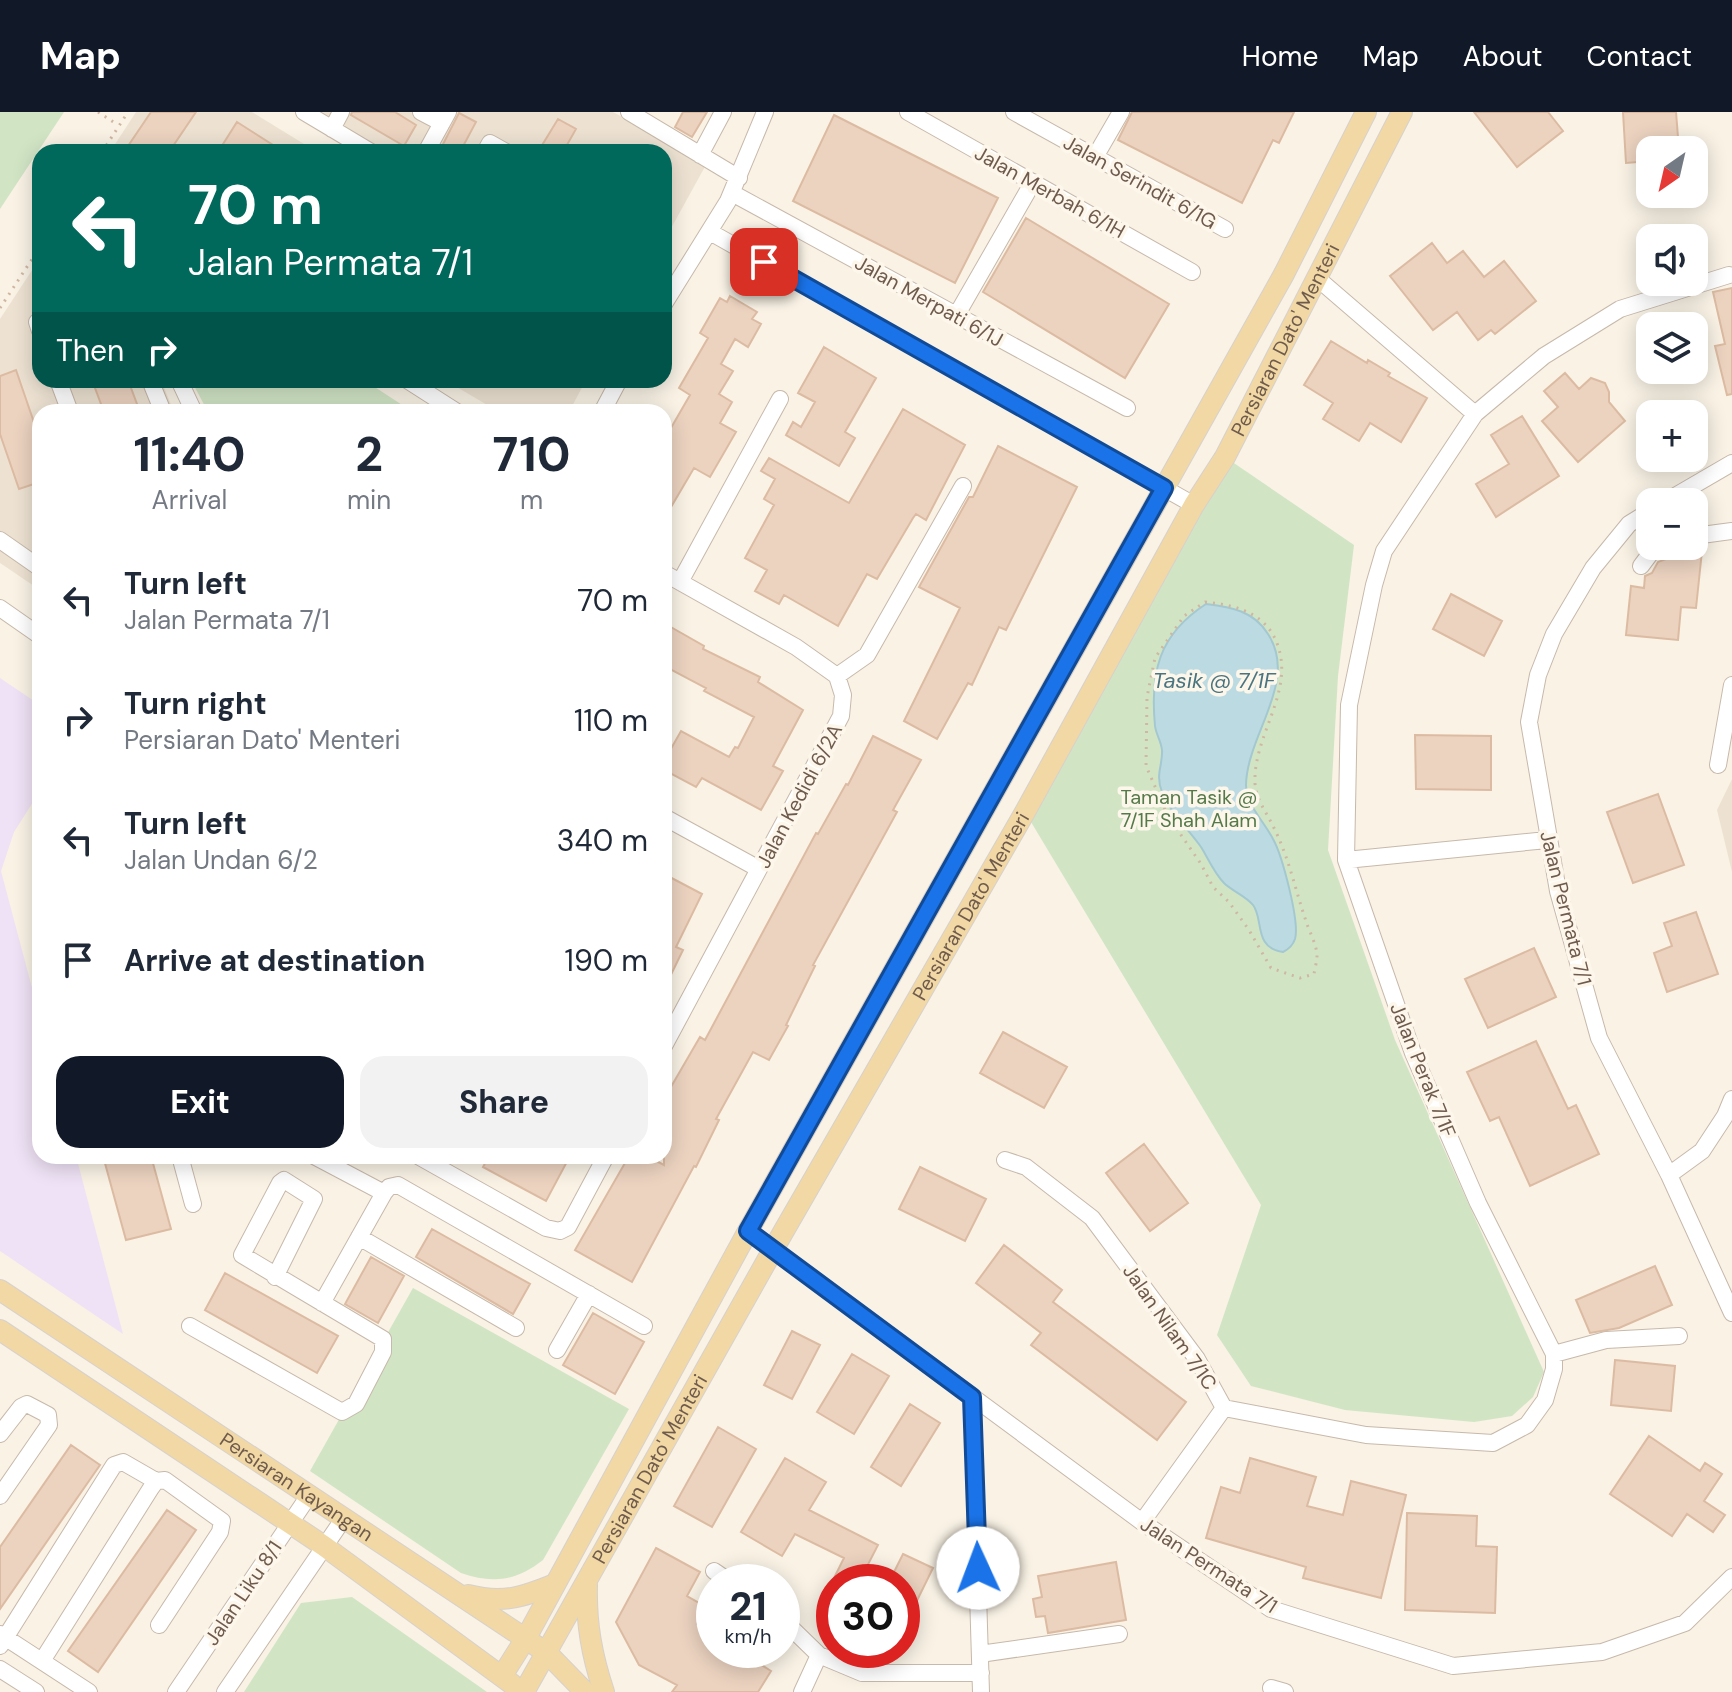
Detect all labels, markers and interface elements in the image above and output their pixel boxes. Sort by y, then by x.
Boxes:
text: Map [40,31,121,81]
text: Home [1242,38,1318,75]
text: Map [1362,38,1419,75]
text: About [1463,38,1542,75]
text: Contact [1586,38,1692,75]
street label: Jalan Serindit 6/1G [1059,129,1221,235]
north arrow [1636,136,1708,208]
map controls [1636,136,1708,560]
street label: Jalan Merbah 6/1H [970,140,1130,244]
text: 70 m [188,168,323,241]
icon: left [56,176,160,280]
button: sound [1636,224,1708,296]
pin [730,228,798,296]
text: Jalan Permata 7/1 [188,239,473,286]
street label: Persiaran Dato' Menteri [1225,239,1345,440]
icon: arrive [742,240,786,284]
street label: Jalan Merpati 6/1J [850,249,1008,353]
button: layers [1636,312,1708,384]
icon: right [140,328,184,372]
text: Then [56,331,124,370]
button: + [1636,400,1708,472]
text: 11:40 [133,423,246,486]
text: 2 [355,423,383,486]
text: 710 [493,423,571,486]
text: Arrival [152,483,227,517]
text: min [347,483,391,517]
text: m [520,483,543,517]
button: − [1636,488,1708,560]
text: Turn left [124,564,247,603]
icon: left [56,578,100,622]
text: 70 m [577,581,648,620]
text: Jalan Permata 7/1 [124,603,330,637]
water label: Tasik @ 7/1F [1153,666,1277,695]
text: Turn right [124,684,267,723]
icon: right [56,698,100,742]
text: 110 m [574,701,648,740]
street label: Jalan Kedidi 6/2A [750,719,848,873]
text: Persiaran Dato' Menteri [124,723,401,757]
park label: Taman Tasik @ 7/1F Shah Alam [1120,784,1258,833]
text: Turn left [124,804,247,843]
street label: Persiaran Dato' Menteri [906,807,1035,1005]
icon: left [56,818,100,862]
text: 340 m [557,821,648,860]
street label: Jalan Permata 7/1 [1534,828,1598,988]
text: Jalan Undan 6/2 [124,843,318,877]
icon: arrive [56,938,100,982]
text: Arrive at destination [124,941,425,980]
text: 190 m [565,941,648,980]
street label: Jalan Perak 7/1F [1384,999,1462,1141]
button: Exit [56,1056,344,1148]
button: Share [360,1056,648,1148]
street label: Jalan Nilam 7/1C [1117,1259,1223,1395]
street label: Persiaran Dato' Menteri [586,1370,713,1568]
street label: Persiaran Kayangan [215,1427,378,1547]
street label: Jalan Permata 7/1 [1136,1511,1282,1619]
position arrow [936,1526,1020,1610]
street label: Jalan Liku 8/1 [198,1536,288,1650]
speed limit sign: 30 [816,1564,920,1668]
text: 21 [729,1580,767,1632]
text: km/h [724,1623,772,1649]

